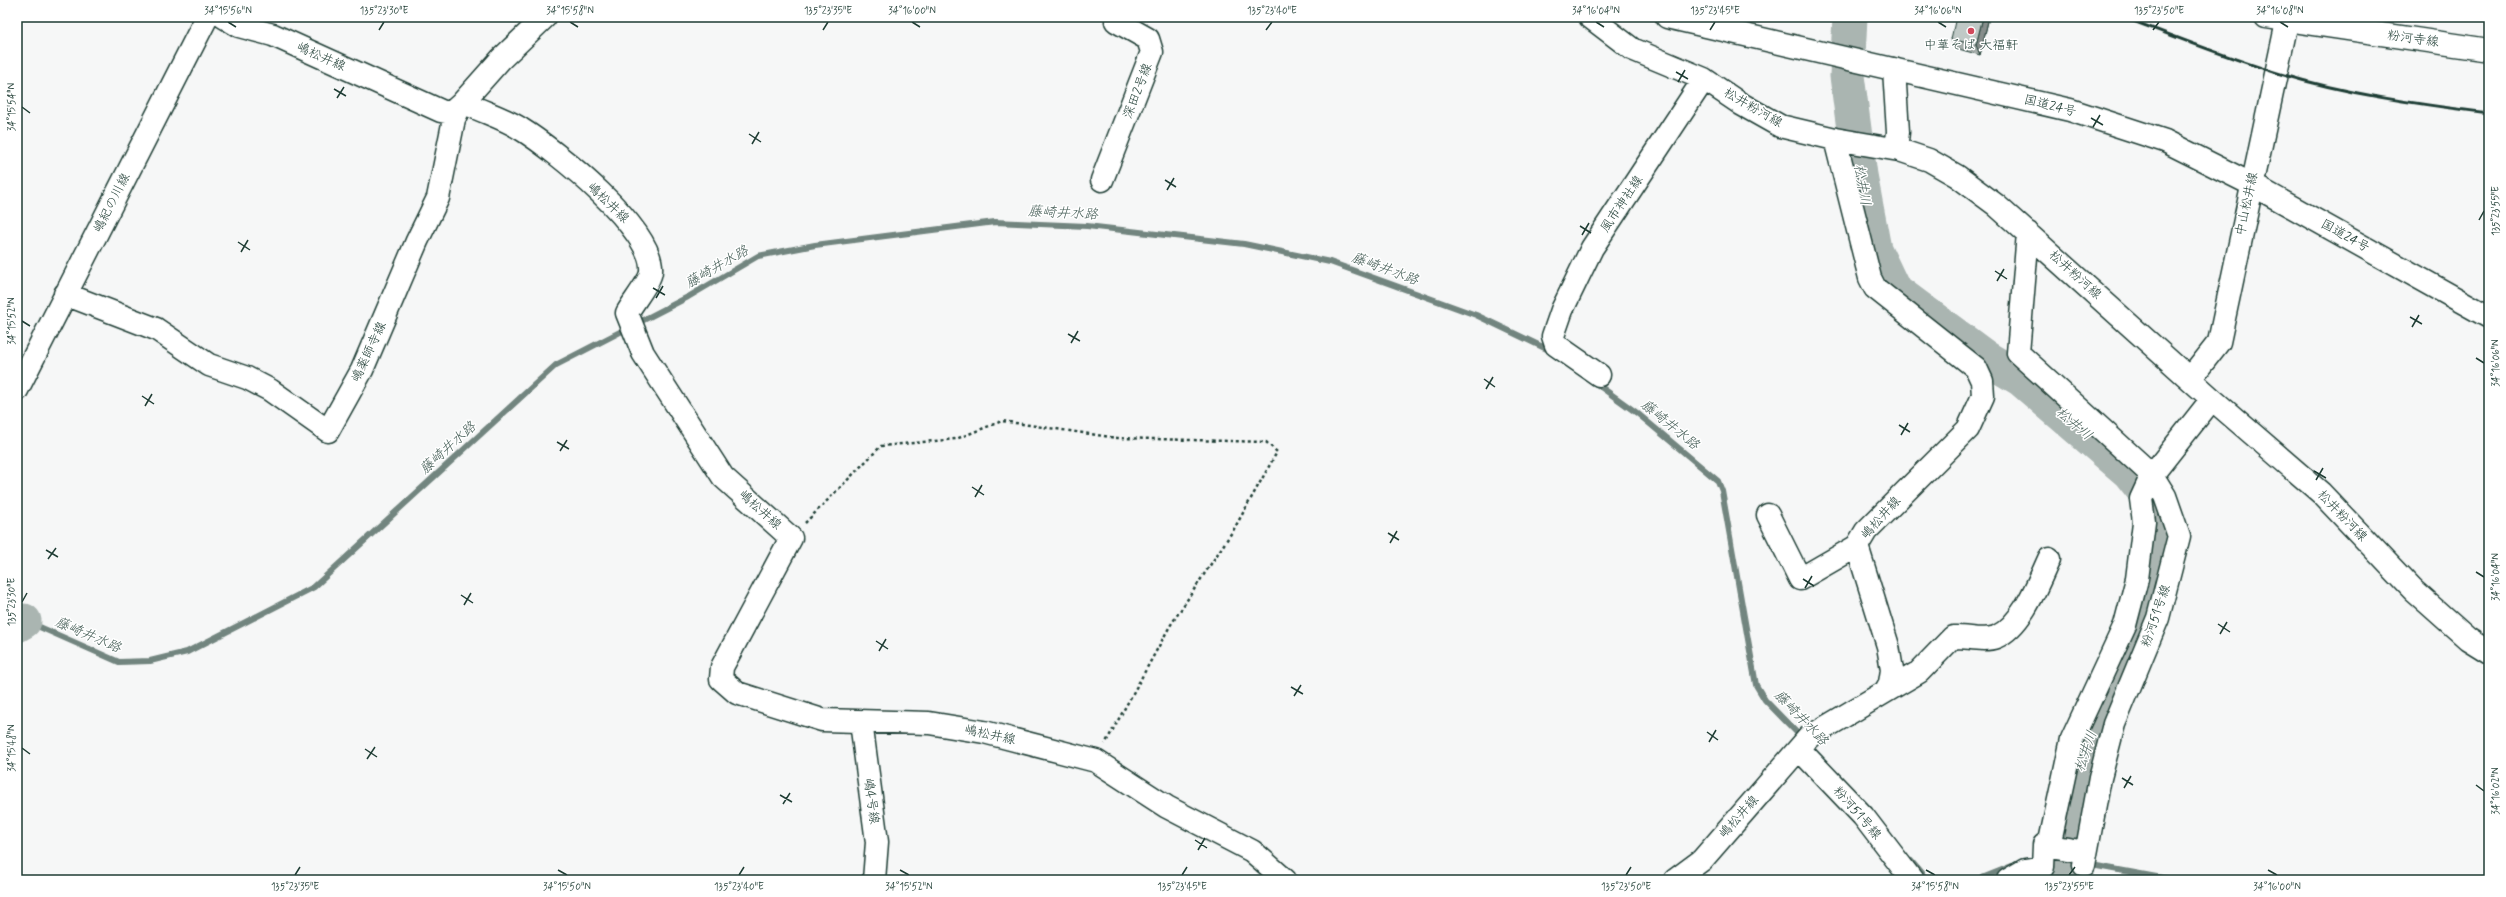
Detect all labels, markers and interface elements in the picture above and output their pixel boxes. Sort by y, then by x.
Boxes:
text: 34°15'56"N [204,4,252,18]
text: 135°23'30"E [360,4,408,18]
text: 34°15'58"N [546,4,594,18]
text: 135°23'35"E [804,4,852,18]
text: 34°16'00"N [888,4,936,18]
text: 135°23'40"E [1247,4,1297,18]
text: 34°16'04"N [1572,4,1620,18]
text: 135°23'45"E [1690,4,1740,18]
text: 34°16'06"N [1914,4,1962,18]
text: 135°23'50"E [2134,4,2184,18]
text: 34°16'08"N [2256,4,2304,18]
marker: 中華そば 大福軒 [1966,26,1976,36]
street label: 粉河寺線 [2386,27,2441,51]
place label: 中華そば 大福軒 [1924,37,2018,54]
street label: 嶋松井線 [294,39,349,76]
street label: 深田2号線 [1120,60,1157,121]
text: 34°15'54"N [5,83,19,131]
street label: 松井粉河線 [1721,84,1786,132]
street label: 国道24号 [2022,91,2078,121]
water label: 松井川 [1849,163,1875,207]
street label: 嶋紀の川線 [90,169,135,236]
street label: 中山松井線 [2232,169,2262,238]
street label: 風市神社線 [1597,171,1648,236]
street label: 嶋松井線 [583,179,633,228]
text: 135°23'55"E [2489,186,2503,236]
water label: 藤崎井水路 [1028,202,1099,224]
street label: 国道24号 [2318,216,2372,256]
water label: 藤崎井水路 [682,241,753,292]
street label: 松井粉河線 [2045,247,2106,304]
water label: 藤崎井水路 [1349,249,1422,290]
text: 34°15'52"N [5,297,19,345]
street label: 嶋薬師寺線 [348,318,391,385]
text: 34°16'06"N [2489,339,2503,387]
water label: 藤崎井水路 [1637,396,1704,455]
water label: 松井川 [2052,403,2096,445]
water label: 藤崎井水路 [416,417,481,478]
street label: 嶋松井線 [735,486,786,534]
street label: 松井粉河線 [2313,487,2371,546]
street label: 嶋松井線 [1857,492,1905,543]
text: 34°16'04"N [2489,553,2503,601]
text: 135°23'30"E [5,578,19,626]
street label: 粉河51号線 [2137,581,2175,650]
water label: 藤崎井水路 [52,613,125,657]
water label: 藤崎井水路 [1770,687,1832,750]
street label: 嶋松井線 [963,721,1018,749]
text: 34°15'48"N [5,724,19,772]
water label: 松井川 [2071,728,2101,774]
text: 34°16'02"N [2489,767,2503,815]
street label: 嶋4号線 [859,777,883,826]
street label: 粉河51号線 [1829,783,1886,844]
street label: 嶋松井線 [1715,791,1763,842]
text: 135°23'35"E [271,880,319,894]
text: 34°15'50"N [543,880,591,894]
text: 135°23'40"E [714,880,764,894]
text: 34°15'52"N [885,880,933,894]
text: 135°23'45"E [1157,880,1207,894]
text: 135°23'50"E [1601,880,1651,894]
text: 34°15'58"N [1911,880,1959,894]
text: 135°23'55"E [2044,880,2094,894]
text: 34°16'00"N [2253,880,2301,894]

